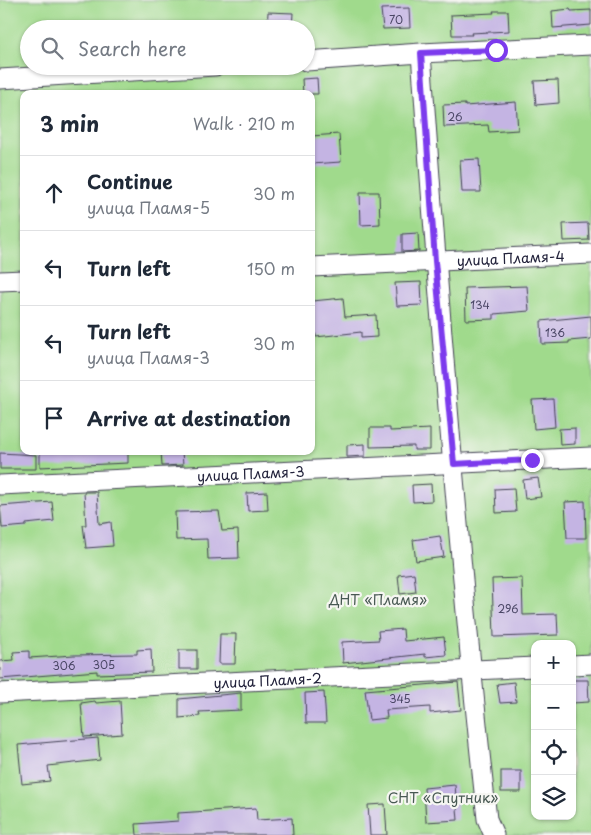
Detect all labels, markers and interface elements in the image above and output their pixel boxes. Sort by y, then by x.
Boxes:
house number: 70 [389,11,403,28]
search box [20,20,315,75]
icon: search [38,34,66,62]
text: Search here [78,34,187,62]
route start [485,39,508,62]
text: 3 min [40,107,99,139]
house number: 26 [447,108,463,125]
text: Walk · 210 m [193,111,295,135]
text: Continue [87,167,173,195]
icon: ahead [40,179,68,207]
text: 30 m [253,181,295,205]
text: улица Пламя-5 [87,195,210,219]
street label: улица Пламя-4 [456,245,565,271]
icon: left [40,254,68,282]
text: Turn left [87,254,171,282]
text: 150 m [247,256,295,280]
house number: 134 [470,296,490,313]
text: Turn left [87,317,171,345]
house number: 136 [545,324,565,341]
icon: left [40,329,68,357]
text: 30 m [253,331,295,355]
text: улица Пламя-3 [87,345,210,369]
icon: arrive [40,404,68,432]
text: Arrive at destination [87,404,291,432]
route end [521,449,544,472]
street label: улица Пламя-3 [196,460,305,486]
park label: ДНТ «Пламя» [328,589,427,610]
house number: 296 [497,600,519,617]
map controls [531,640,576,820]
button: + [531,640,576,685]
house number: 305 [93,656,115,673]
house number: 306 [52,657,76,674]
street label: улица Пламя-2 [213,667,322,693]
button: − [531,685,576,730]
house number: 345 [389,690,411,707]
button: locate [531,730,576,775]
button: layers [531,775,576,820]
park label: СНТ «Спутник» [388,787,498,808]

